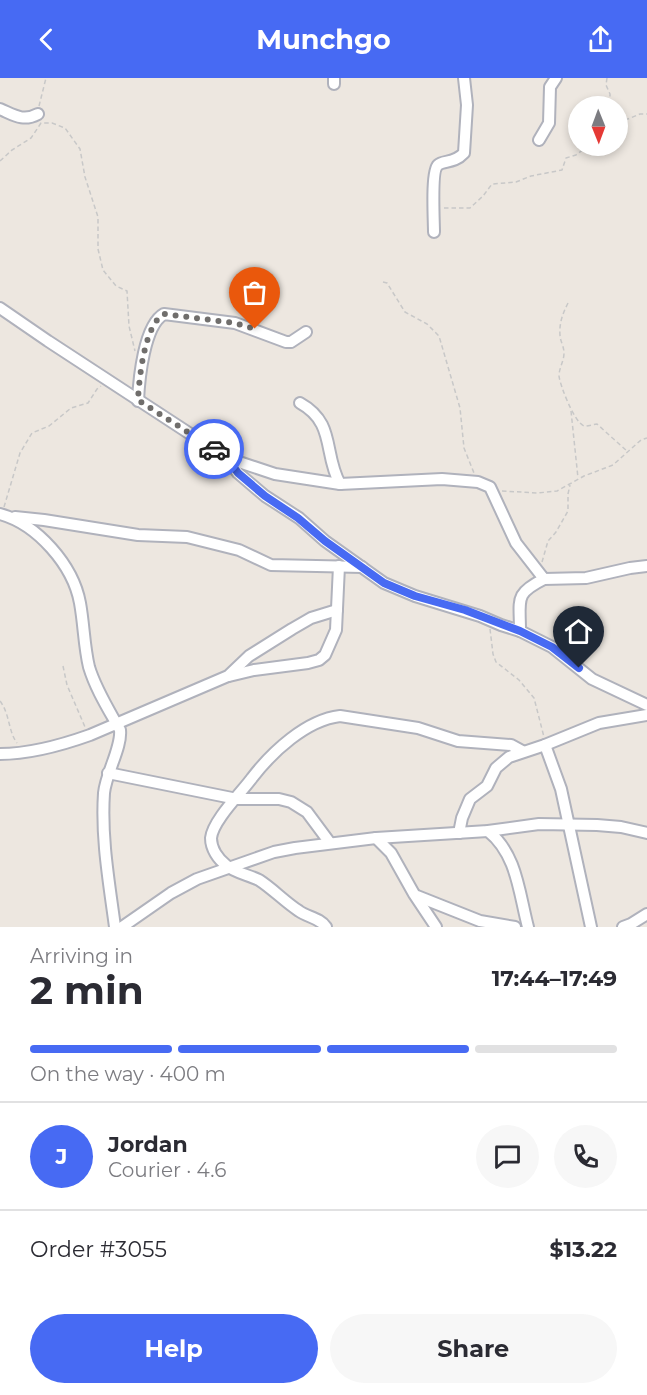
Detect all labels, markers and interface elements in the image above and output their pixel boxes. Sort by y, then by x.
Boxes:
icon: back [30,23,63,56]
text: Munchgo [256,23,391,56]
icon: share [584,23,617,56]
north arrow [568,96,628,156]
map controls [568,96,628,156]
pin [229,267,280,329]
icon: bag [238,276,271,309]
courier [184,419,244,479]
icon: car [198,433,231,466]
pin [553,606,604,668]
icon: home [562,615,595,648]
text: Arriving in [30,944,133,968]
text: 17:44–17:49 [492,965,617,992]
text: 2 min [30,966,144,1014]
text: On the way · 400 m [30,1062,226,1086]
button: chat [476,1125,539,1188]
button: phone [554,1125,617,1188]
text: Jordan [108,1131,188,1158]
text: J [56,1143,67,1170]
text: Courier · 4.6 [108,1158,226,1182]
text: Order #3055 [30,1236,167,1263]
text: $13.22 [550,1236,617,1263]
button: Help [30,1314,318,1383]
button: Share [330,1314,617,1383]

